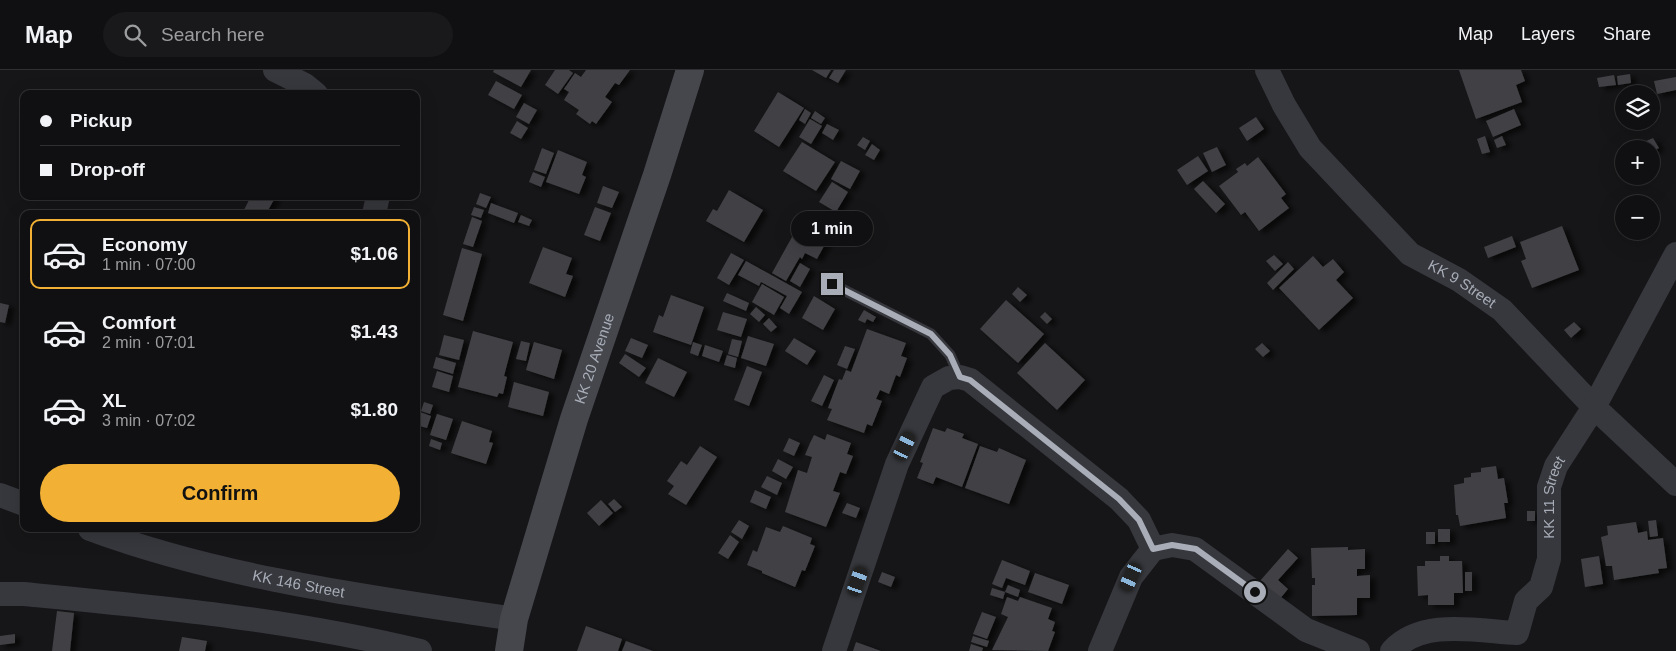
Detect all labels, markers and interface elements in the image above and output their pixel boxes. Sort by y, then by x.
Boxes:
search box [103,12,453,57]
text: Map [25,21,73,48]
icon: search [121,21,149,49]
text: Search here [161,24,265,45]
text: Map [1458,24,1493,44]
text: Layers [1521,24,1575,44]
text: Share [1603,24,1651,44]
map controls [1615,85,1660,240]
button: layers [1615,85,1660,130]
text: Pickup [70,110,132,131]
button: + [1615,140,1660,185]
text: Drop-off [70,159,145,180]
button: − [1615,195,1660,240]
callout: 1 min [791,212,873,246]
text: 1 min [811,220,853,237]
icon: car [42,232,87,277]
text: Economy [102,234,188,255]
text: $1.06 [350,243,398,264]
text: 1 min · 07:00 [102,256,195,273]
street label: KK 9 Street [1425,256,1500,312]
route end [821,273,843,295]
icon: car [42,310,87,355]
street label: KK 20 Avenue [571,311,617,406]
text: Comfort [102,312,176,333]
text: $1.43 [350,321,398,342]
text: 2 min · 07:01 [102,334,195,351]
icon: car [42,388,87,433]
text: XL [102,390,126,411]
text: $1.80 [350,399,398,420]
text: 3 min · 07:02 [102,412,195,429]
car [891,429,918,463]
street label: KK 11 Street [1540,452,1569,539]
button: Confirm [40,464,400,522]
car [1118,560,1143,594]
car [846,564,869,598]
street label: KK 146 Street [251,566,347,601]
route start [1244,581,1266,603]

